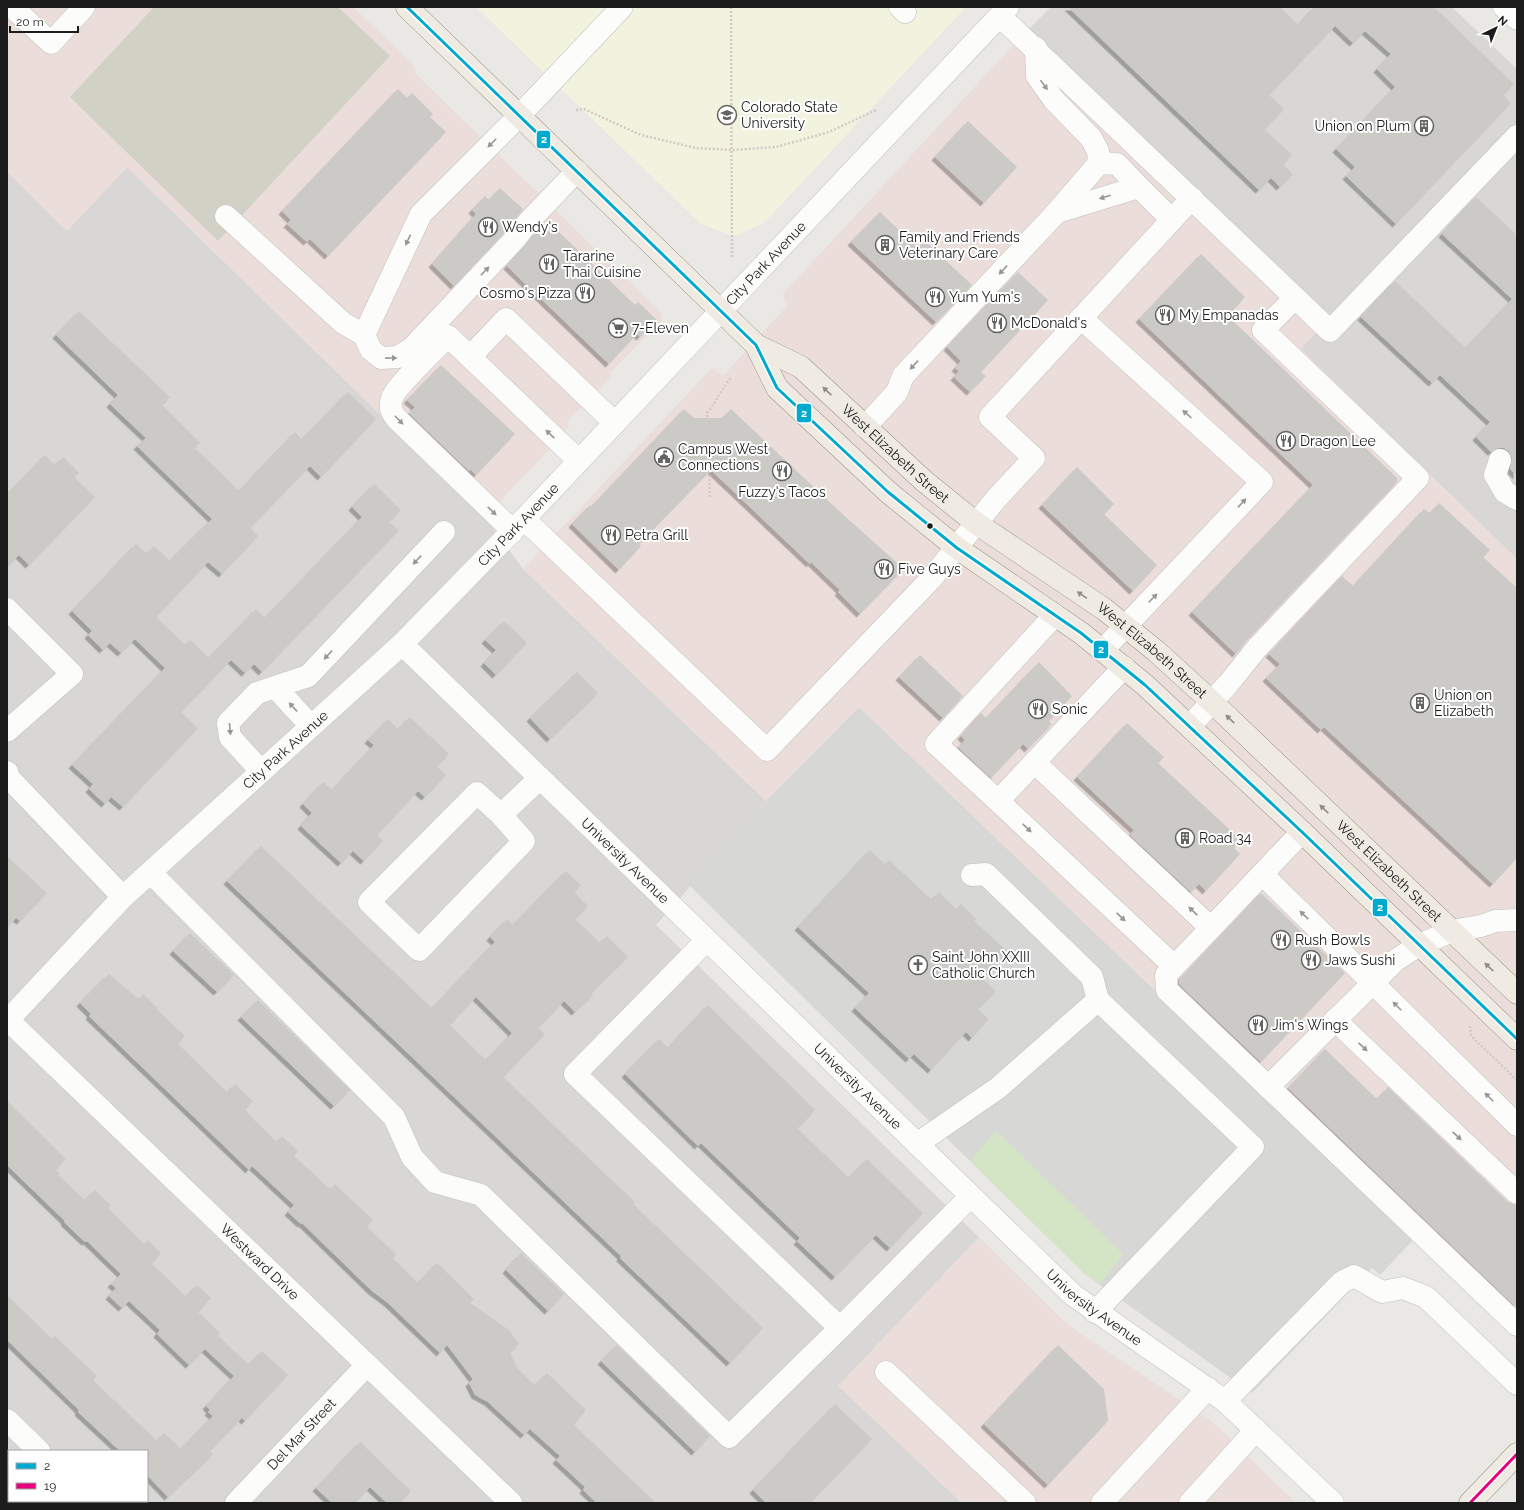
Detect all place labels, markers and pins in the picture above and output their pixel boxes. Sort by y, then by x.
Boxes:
place label: Colorado State University [741,99,838,131]
school or university icon: Colorado State University [716,104,738,126]
building icon: Union on Plum [1413,115,1435,137]
place label: Union on Plum [1314,118,1410,134]
restaurant icon: Wendy's [477,216,499,238]
place label: Wendy's [502,219,558,235]
place label: Family and Friends Veterinary Care [899,229,1020,261]
building icon: Family and Friends Veterinary Care [874,234,896,256]
place label: Tararine Thai Cuisine [563,248,641,280]
restaurant icon: Tararine Thai Cuisine [538,253,560,275]
restaurant icon: Cosmo's Pizza [574,282,596,304]
place label: Cosmo's Pizza [479,285,571,301]
restaurant icon: Yum Yum's [924,286,946,308]
place label: Yum Yum's [949,289,1020,305]
restaurant icon: My Empanadas [1154,304,1176,326]
place label: My Empanadas [1179,307,1279,323]
restaurant icon: McDonald's [986,312,1008,334]
place label: McDonald's [1011,315,1087,331]
supermarket icon: 7-Eleven [607,317,629,339]
place label: 7-Eleven [632,320,689,336]
restaurant icon: Dragon Lee [1275,430,1297,452]
place label: Dragon Lee [1300,433,1376,449]
place label: Campus West Connections [678,441,769,473]
public building icon: Campus West Connections [653,446,675,468]
restaurant icon: Fuzzy's Tacos [771,460,793,482]
place label: Fuzzy's Tacos [738,484,826,500]
unlabelled marker [925,521,935,531]
restaurant icon: Petra Grill [600,524,622,546]
place label: Petra Grill [625,527,688,543]
restaurant icon: Five Guys [873,558,895,580]
place label: Five Guys [898,561,961,577]
place label: Union on Elizabeth [1434,687,1494,719]
building icon: Union on Elizabeth [1409,692,1431,714]
restaurant icon: Sonic [1027,698,1049,720]
place label: Sonic [1052,701,1088,717]
building icon: Road 34 [1174,827,1196,849]
place label: Road 34 [1199,830,1252,846]
restaurant icon: Rush Bowls [1270,929,1292,951]
place label: Rush Bowls [1295,932,1370,948]
place label: Saint John XXIII Catholic Church [932,949,1035,981]
restaurant icon: Jaws Sushi [1300,949,1322,971]
place label: Jaws Sushi [1325,952,1395,968]
church icon: Saint John XXIII Catholic Church [907,954,929,976]
restaurant icon: Jim's Wings [1247,1014,1269,1036]
place label: Jim's Wings [1272,1017,1349,1033]

